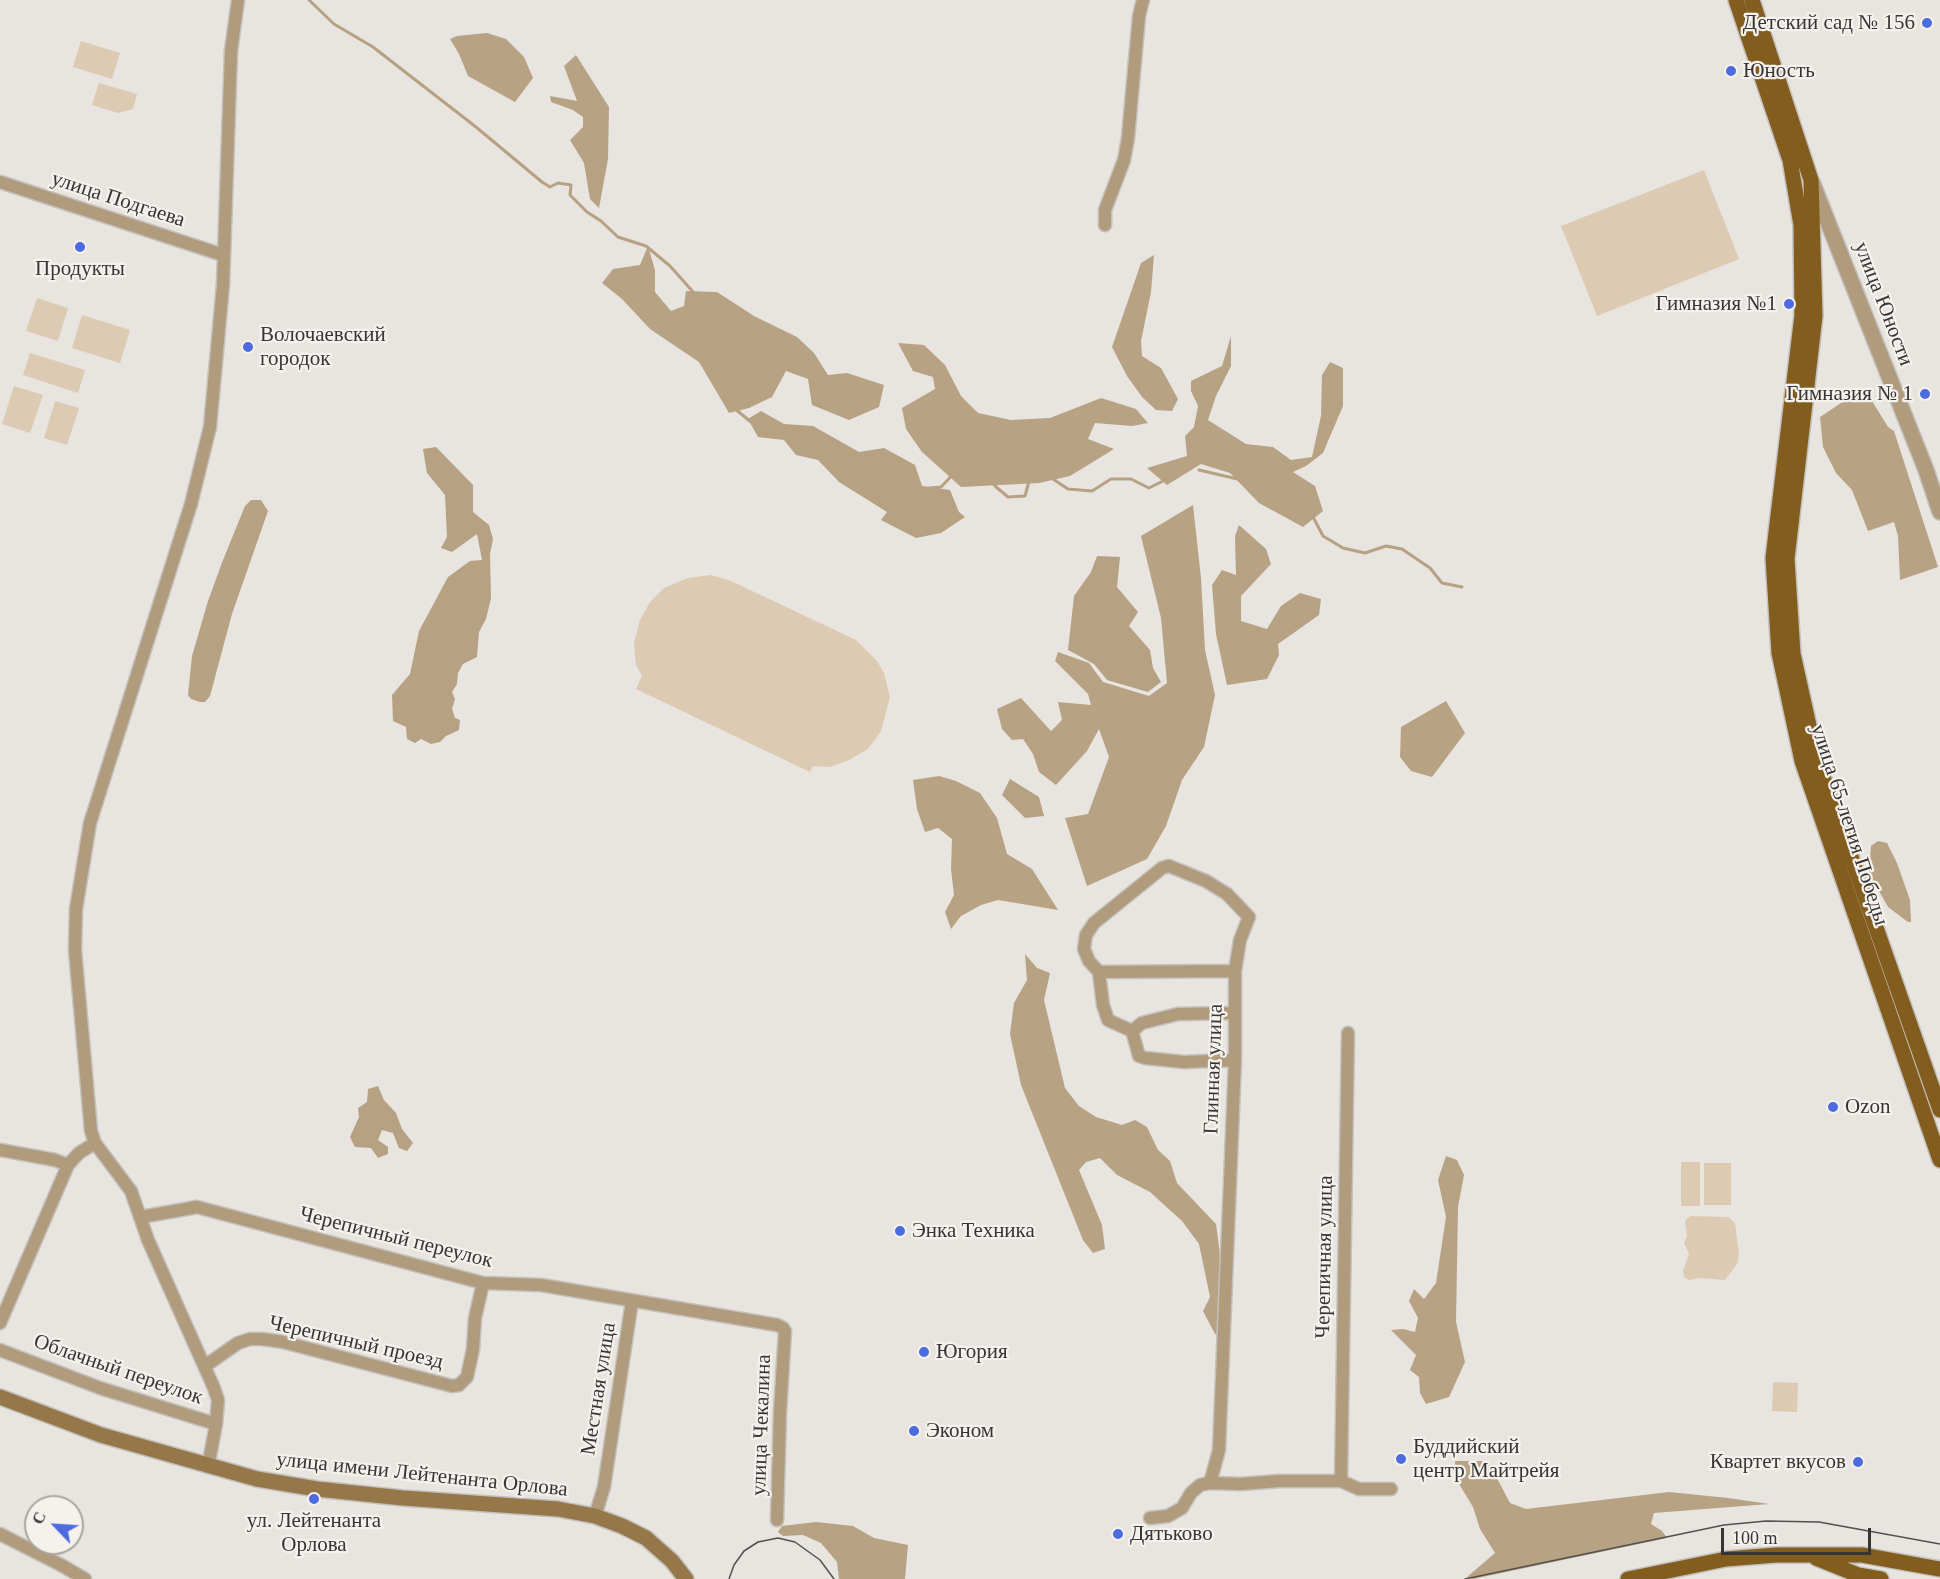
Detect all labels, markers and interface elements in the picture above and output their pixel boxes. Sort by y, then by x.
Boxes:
place label: Детский сад № 156 [1743,10,1915,36]
marker: Детский сад № 156 [1920,16,1934,30]
place label: Юность [1743,58,1815,84]
marker: Юность [1724,64,1738,78]
street label: улица Подгаева [48,167,188,233]
street label: улица Юности [1848,238,1918,370]
marker: Продукты [73,240,87,254]
place label: Продукты [35,256,125,282]
place label: Гимназия №1 [1656,291,1777,317]
marker: Гимназия №1 [1782,297,1796,311]
place label: Волочаевский городок [260,322,386,372]
marker: Волочаевский городок [241,340,255,354]
place label: Гимназия № 1 [1786,381,1913,407]
marker: Гимназия № 1 [1918,387,1932,401]
street label: улица 65-летия Победы [1805,721,1893,929]
street label: Глинная улица [1199,1003,1229,1135]
place label: Ozon [1845,1094,1890,1120]
marker: Ozon [1826,1100,1840,1114]
street label: Черепичная улица [1311,1175,1339,1339]
street label: Черепичный переулок [297,1202,495,1274]
place label: Энка Техника [912,1218,1035,1244]
marker: Энка Техника [893,1224,907,1238]
street label: Черепичный проезд [266,1311,446,1375]
street label: Местная улица [576,1321,622,1457]
street label: Облачный переулок [30,1329,206,1411]
place label: Югория [936,1339,1008,1365]
marker: Югория [917,1345,931,1359]
street label: улица Чекалина [747,1354,777,1496]
place label: Эконом [926,1418,994,1444]
marker: Эконом [907,1424,921,1438]
place label: Буддийский центр Майтрейя [1413,1434,1559,1484]
street label: улица имени Лейтенанта Орлова [275,1447,569,1503]
place label: Квартет вкусов [1710,1449,1846,1475]
marker: Буддийский центр Майтрейя [1394,1452,1408,1466]
marker: Квартет вкусов [1851,1455,1865,1469]
marker: ул. Лейтенанта Орлова [307,1492,321,1506]
north arrow [24,1495,84,1555]
place label: ул. Лейтенанта Орлова [247,1508,381,1558]
text: С [29,1509,49,1527]
scale bar [1724,1516,1874,1554]
place label: Дятьково [1130,1521,1213,1547]
marker: Дятьково [1111,1527,1125,1541]
text: 100 m [1732,1528,1778,1548]

